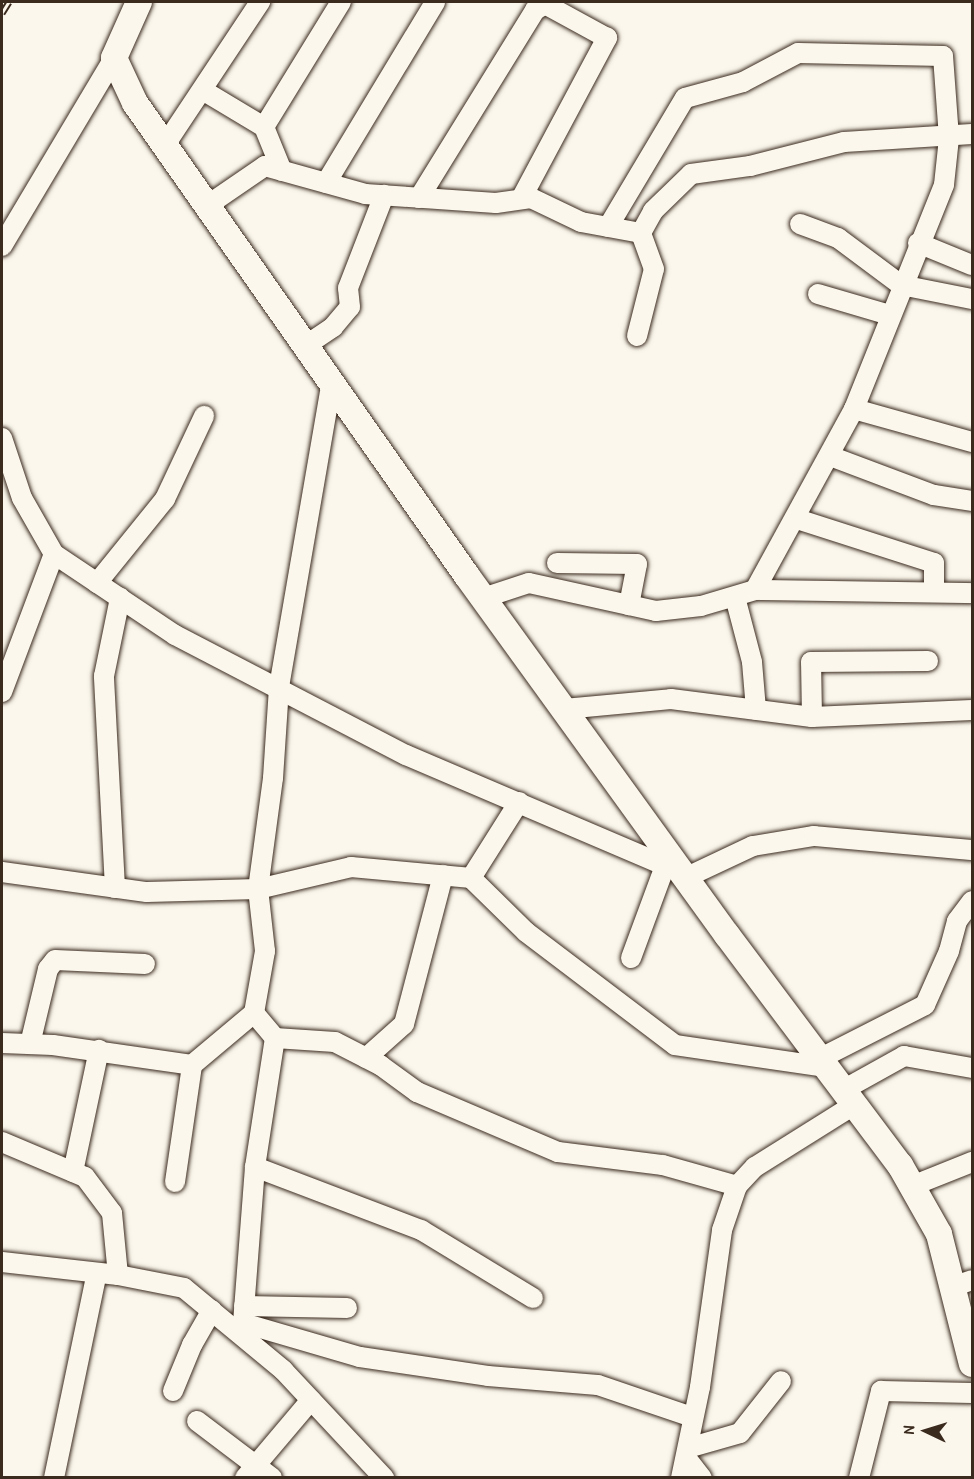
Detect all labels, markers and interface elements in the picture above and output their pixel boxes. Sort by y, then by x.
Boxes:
north arrow [896,1401,956,1461]
text: N [897,1425,919,1435]

